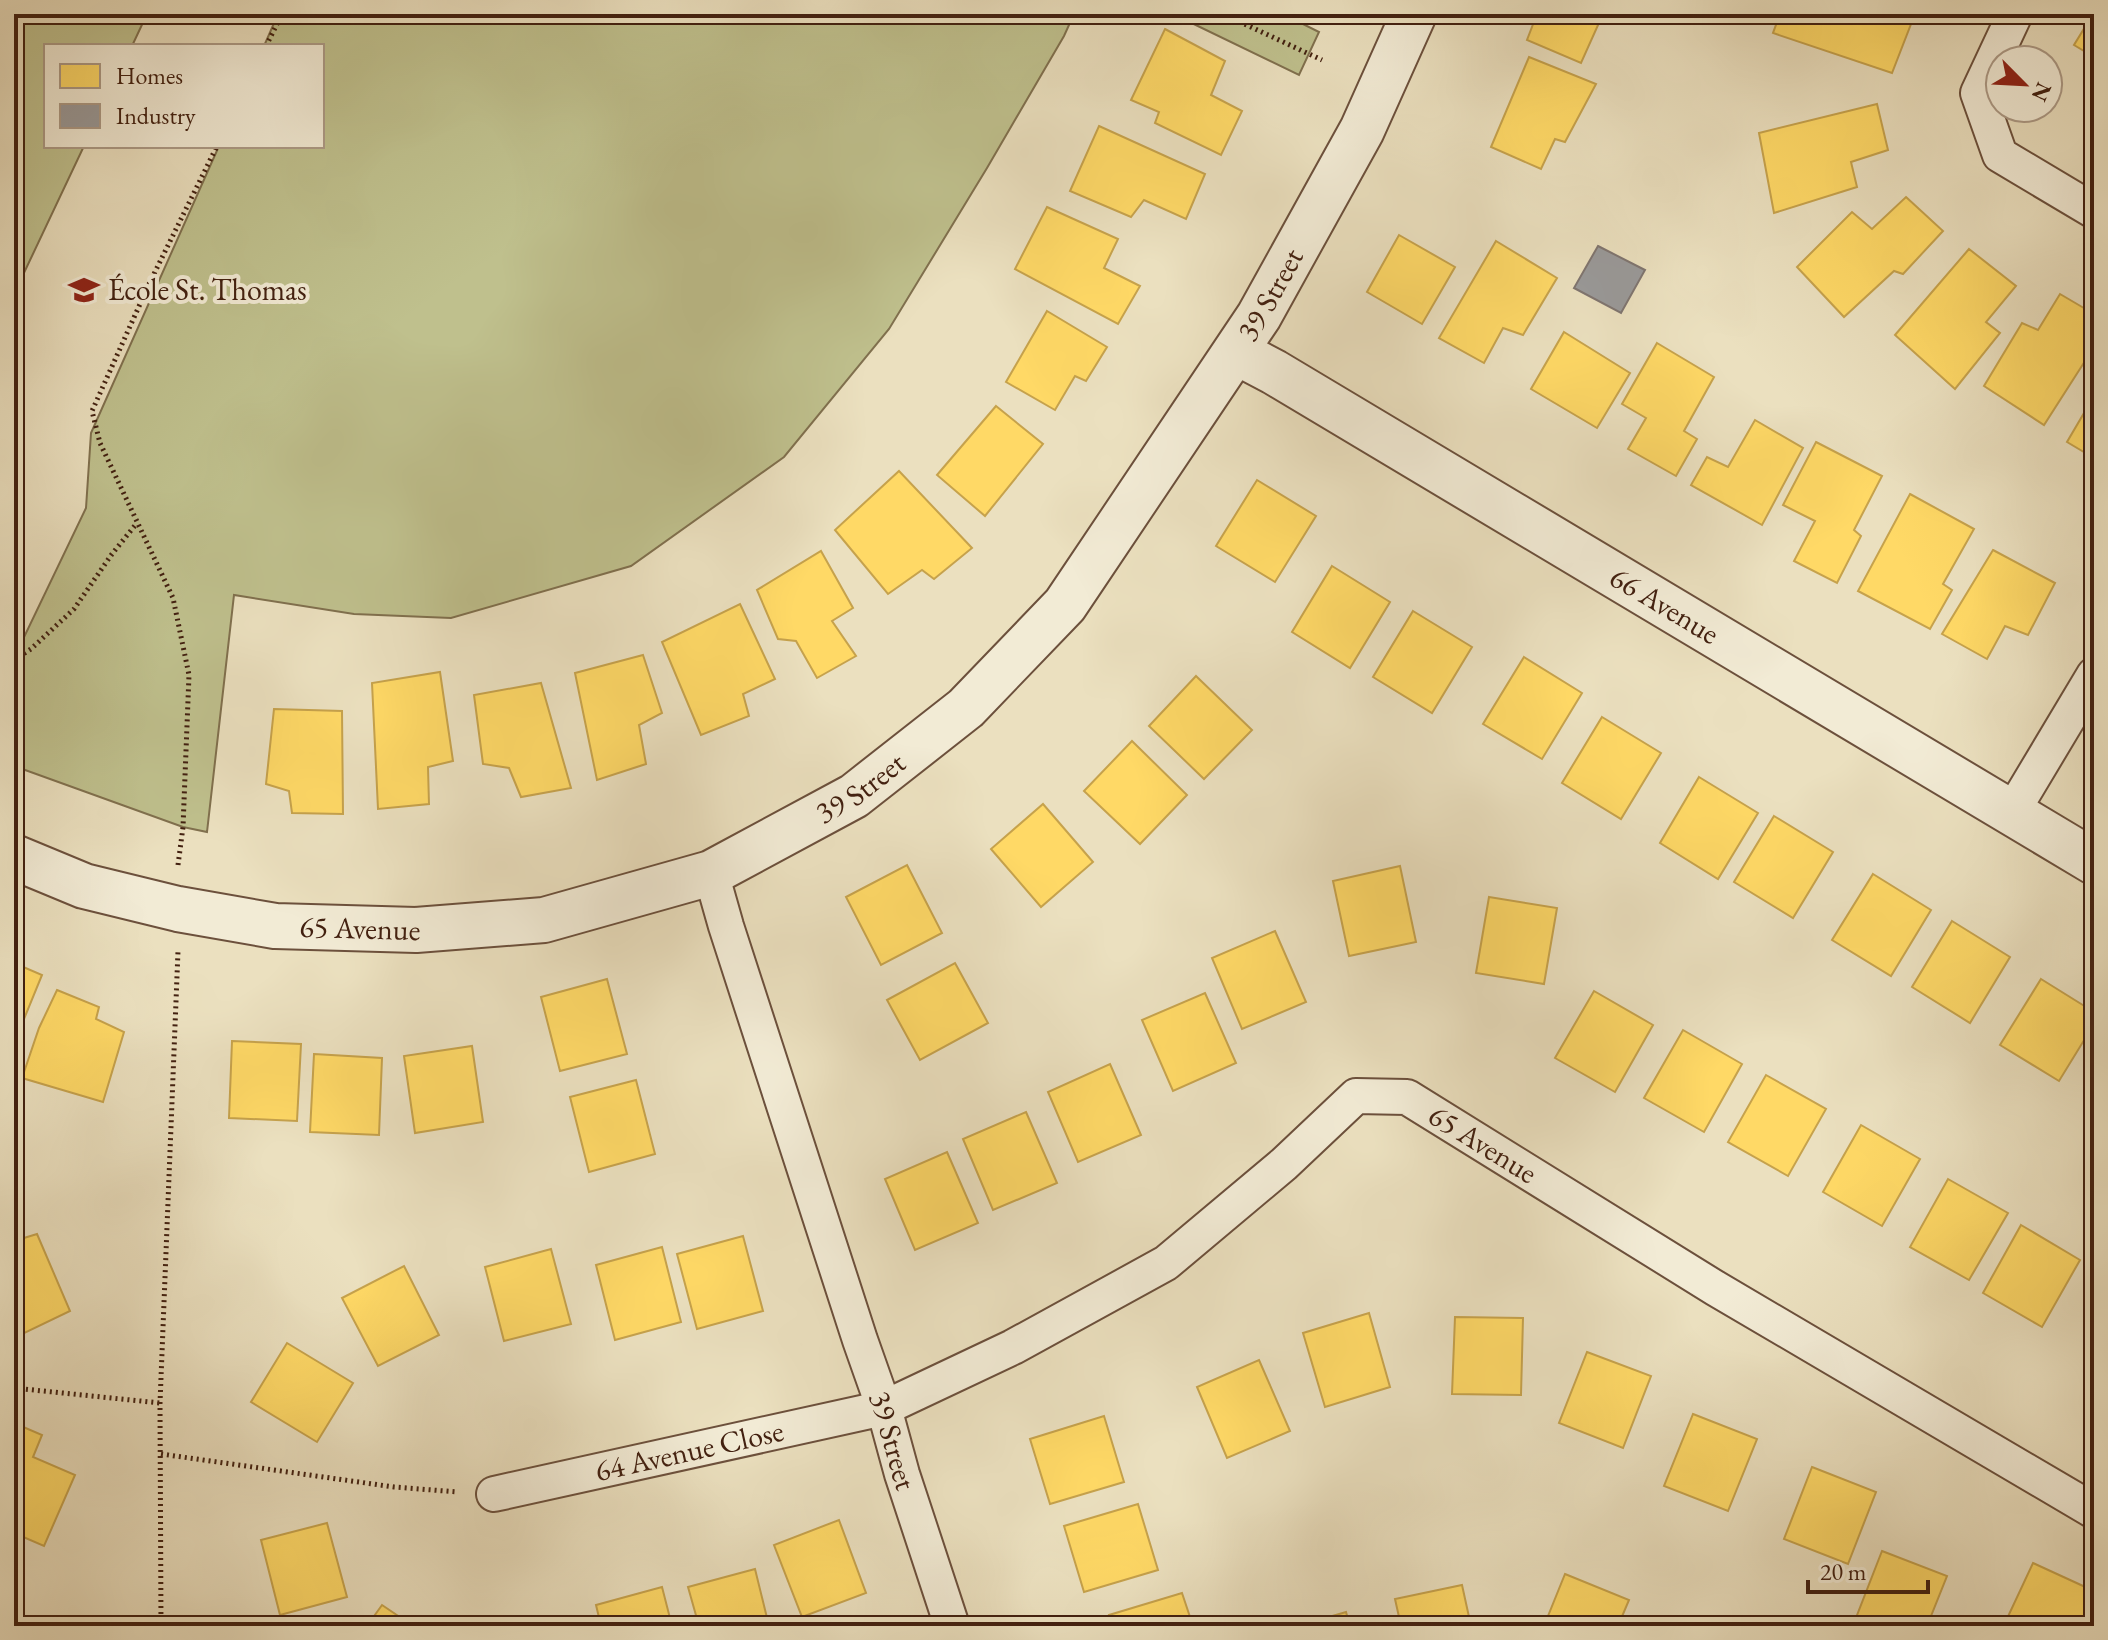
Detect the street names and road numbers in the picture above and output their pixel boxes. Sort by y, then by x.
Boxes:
street label: 39 Street [1228,241,1312,348]
street label: 66 Avenue [1603,557,1727,653]
street label: 39 Street [809,743,913,832]
street label: 65 Avenue [299,907,421,949]
street label: 65 Avenue [1422,1095,1545,1192]
street label: 39 Street [861,1386,926,1495]
street label: 64 Avenue Close [591,1411,787,1490]

